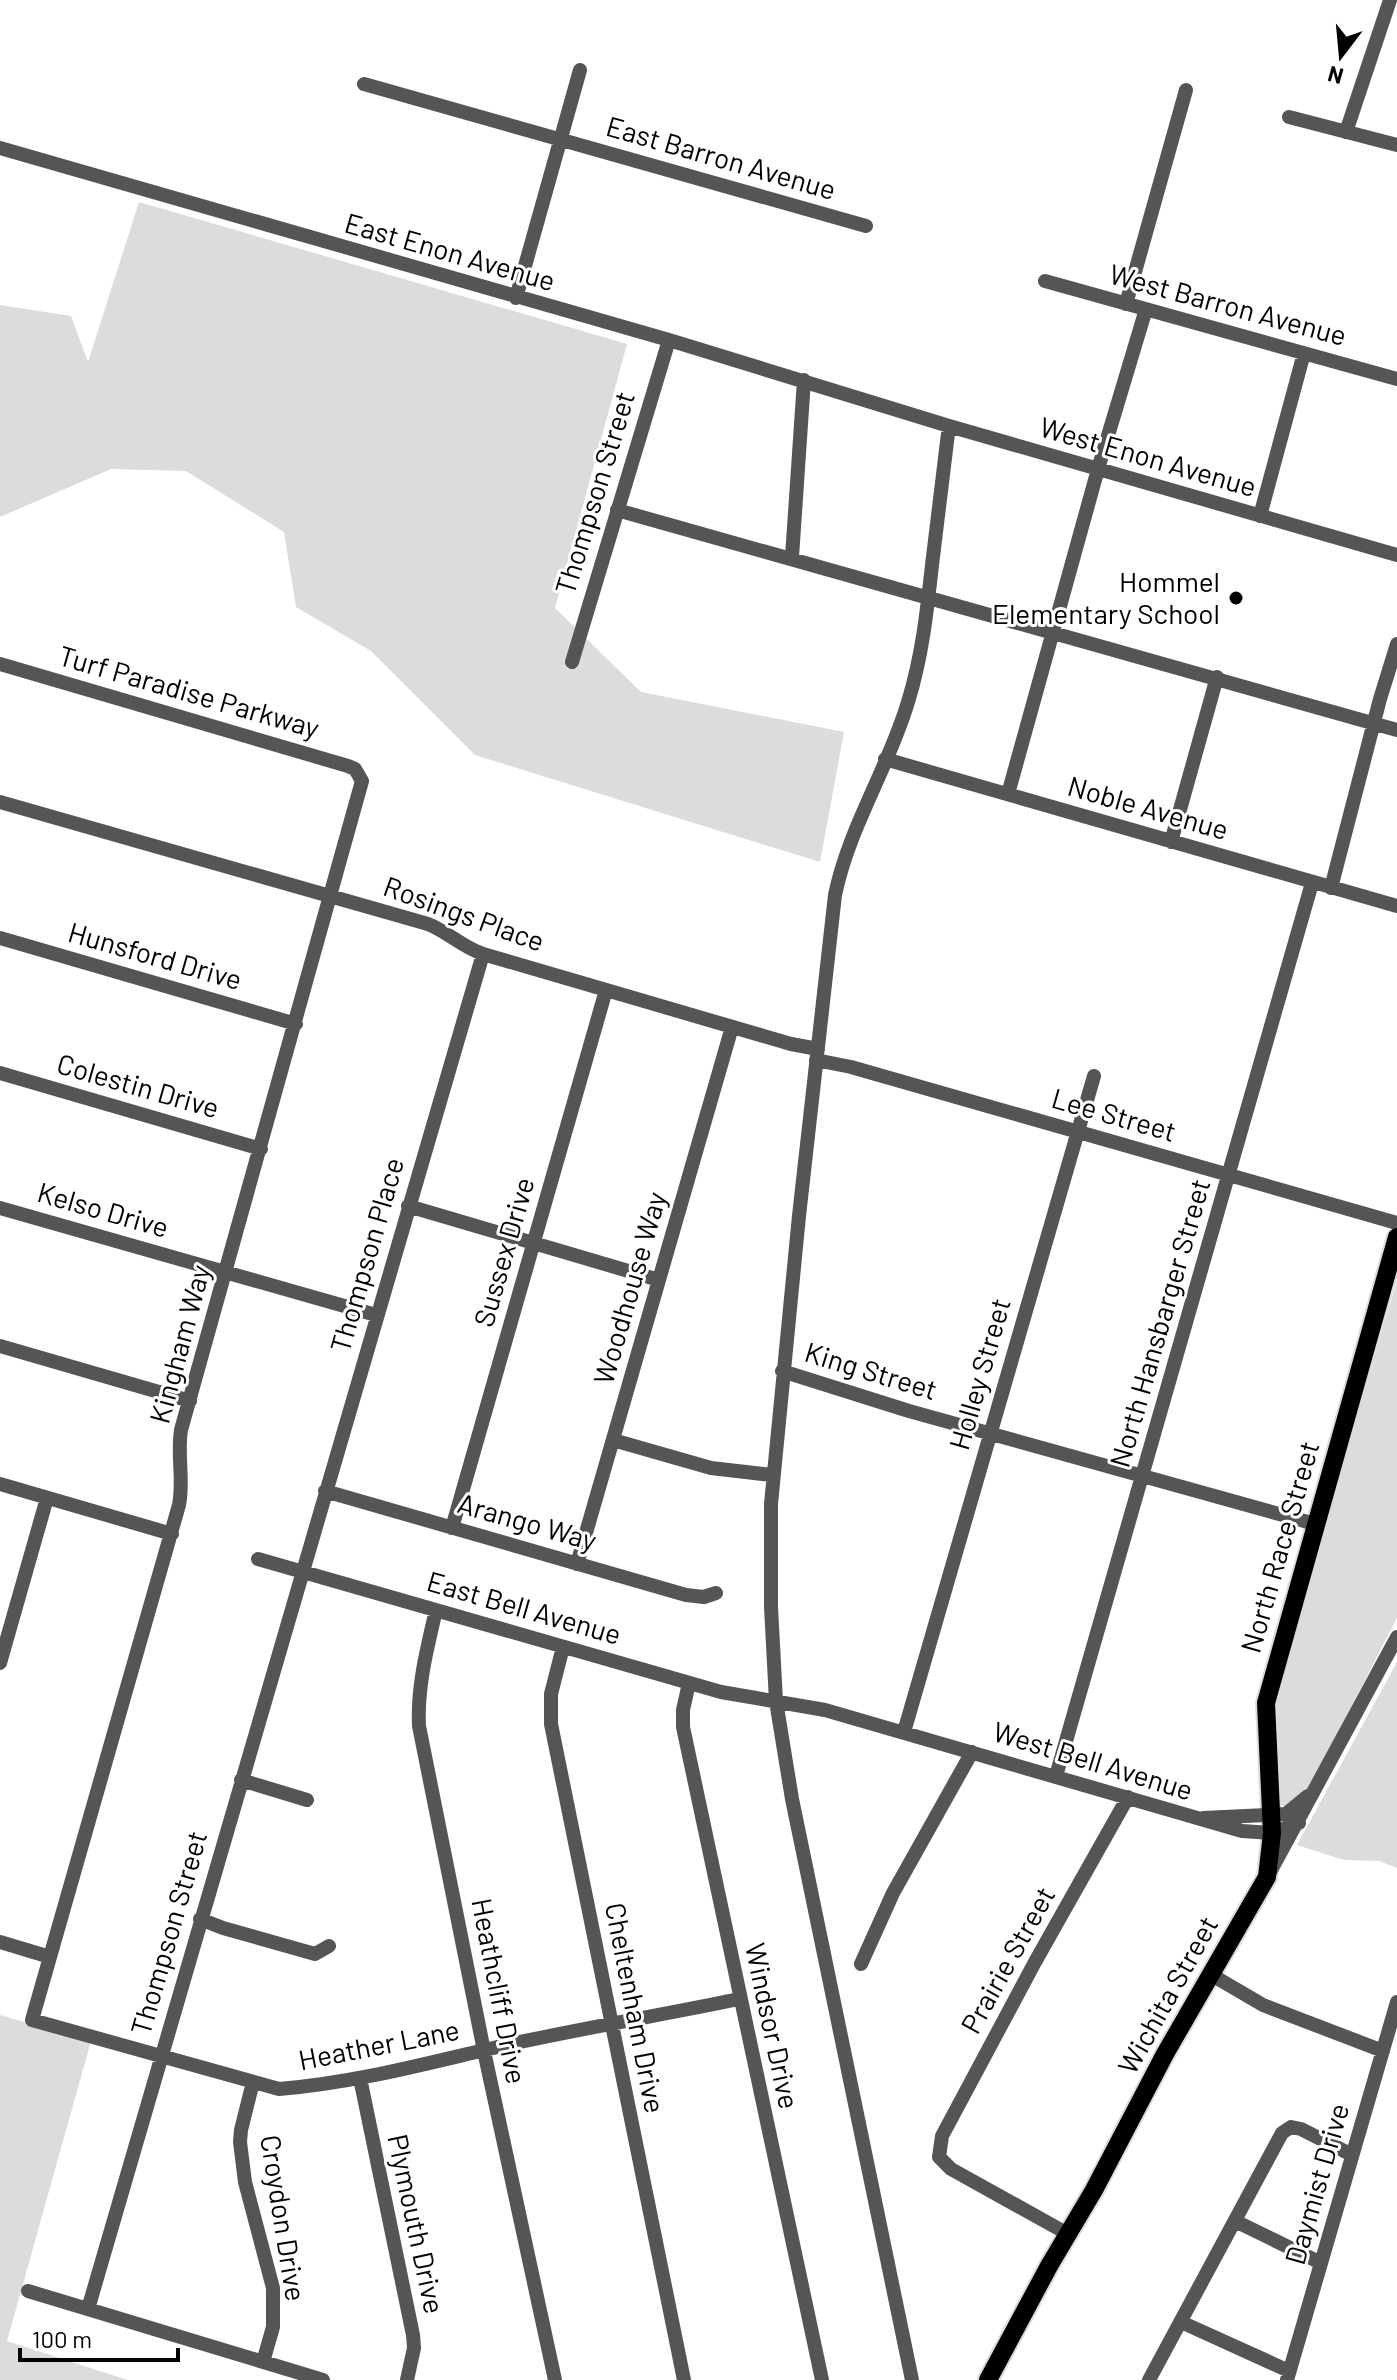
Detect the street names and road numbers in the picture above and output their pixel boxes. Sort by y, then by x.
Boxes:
street label: East Barron Avenue [603,108,840,206]
street label: East Enon Avenue [341,205,559,297]
street label: West Barron Avenue [1106,256,1351,352]
street label: Thompson Street [547,387,641,598]
street label: West Enon Avenue [1036,409,1261,503]
street label: Turf Paradise Parkway [55,638,324,745]
street label: Noble Avenue [1064,768,1232,846]
street label: Rosings Place [379,868,549,958]
street label: Hunsford Drive [65,914,246,996]
street label: Colestin Drive [53,1046,223,1124]
street label: Lee Street [1048,1080,1180,1148]
street label: Thompson Place [322,1153,410,1356]
street label: Sussex Drive [466,1173,541,1330]
street label: Kelso Drive [34,1174,173,1244]
street label: North Hansbarger Street [1102,1175,1217,1471]
street label: Woodhouse Way [585,1188,673,1388]
street label: Kingham Way [142,1261,217,1427]
street label: Holley Street [941,1294,1017,1453]
street label: King Street [801,1334,941,1406]
street label: North Race Street [1233,1437,1326,1656]
street label: Arango Way [454,1485,601,1557]
street label: East Bell Avenue [423,1563,625,1651]
street label: West Bell Avenue [989,1714,1197,1807]
street label: Thompson Street [123,1827,213,2039]
street label: Prairie Street [953,1880,1061,2039]
street label: Heathcliff Drive [465,1895,535,2087]
street label: Cheltenham Drive [599,1900,673,2116]
street label: Wichita Street [1110,1910,1224,2079]
street label: Windsor Drive [739,1940,807,2112]
street label: Heather Lane [295,2012,462,2076]
street label: Daymist Drive [1277,2099,1355,2268]
street label: Plymouth Drive [381,2131,453,2317]
street label: Croydon Drive [254,2132,314,2303]

